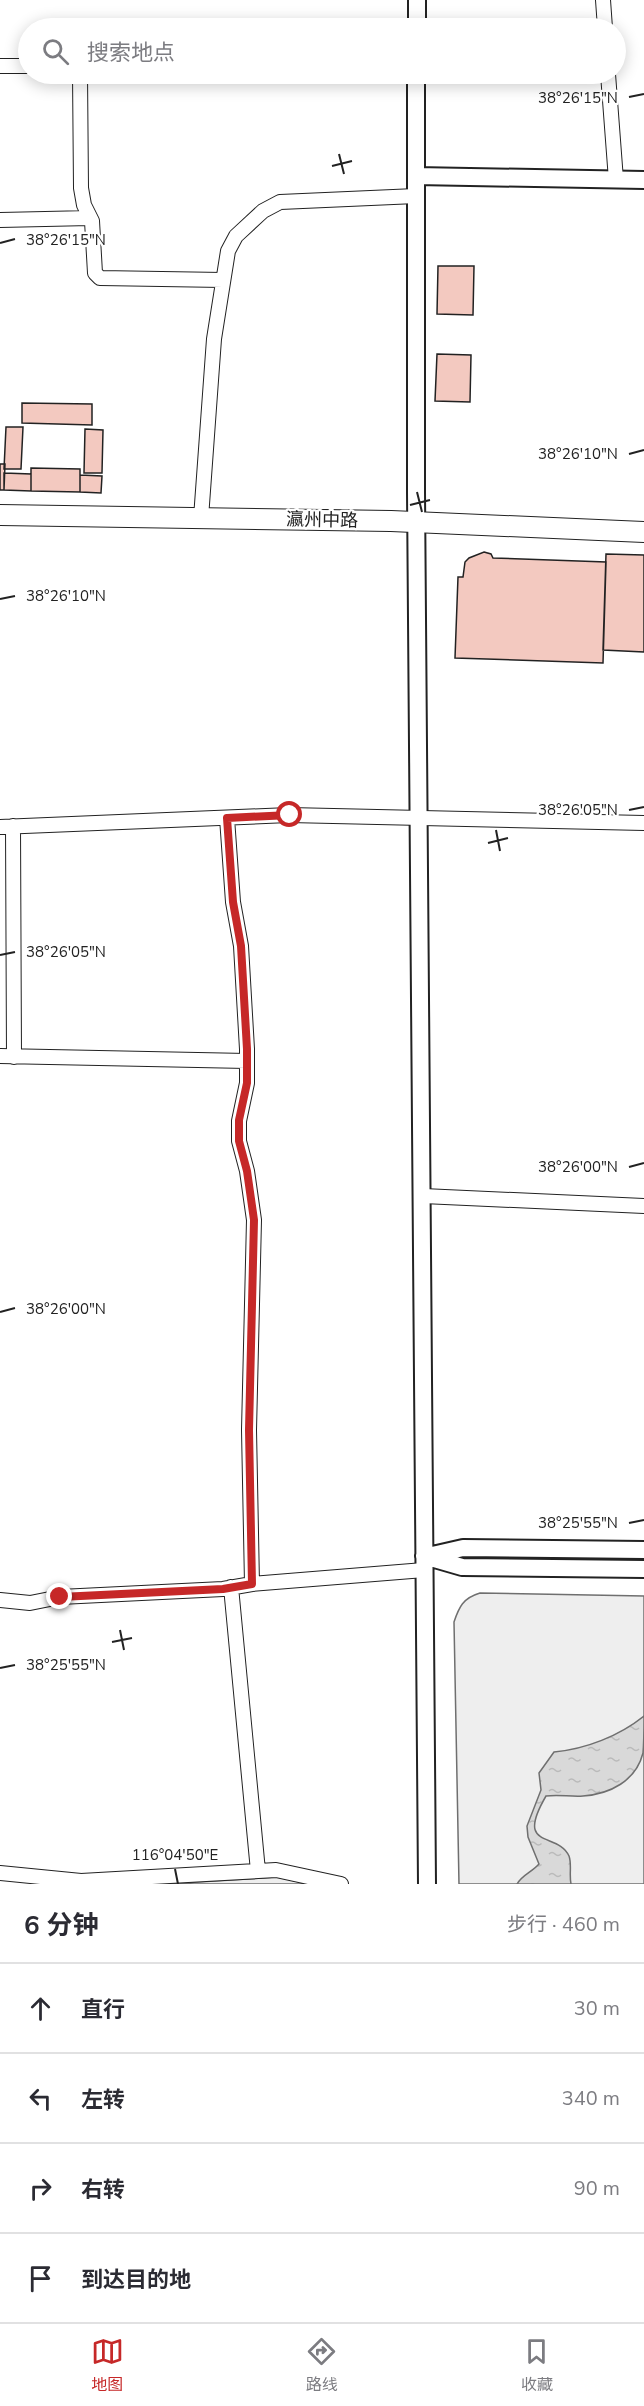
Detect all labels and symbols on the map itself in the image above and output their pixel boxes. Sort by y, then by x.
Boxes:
text: 38°26'15"N [538,88,618,108]
text: 38°26'15"N [26,230,106,250]
text: 38°26'10"N [538,444,618,464]
street label: 瀛州中路 [286,507,358,533]
text: 38°26'10"N [26,586,106,606]
text: 38°26'05"N [538,800,618,820]
route start [276,801,302,827]
text: 38°26'05"N [26,942,106,962]
text: 38°26'00"N [538,1157,618,1177]
text: 38°26'00"N [26,1299,106,1319]
text: 38°25'55"N [538,1513,618,1533]
route end [46,1583,72,1609]
text: 38°25'55"N [26,1655,106,1675]
text: 116°04'50"E [132,1845,218,1865]

